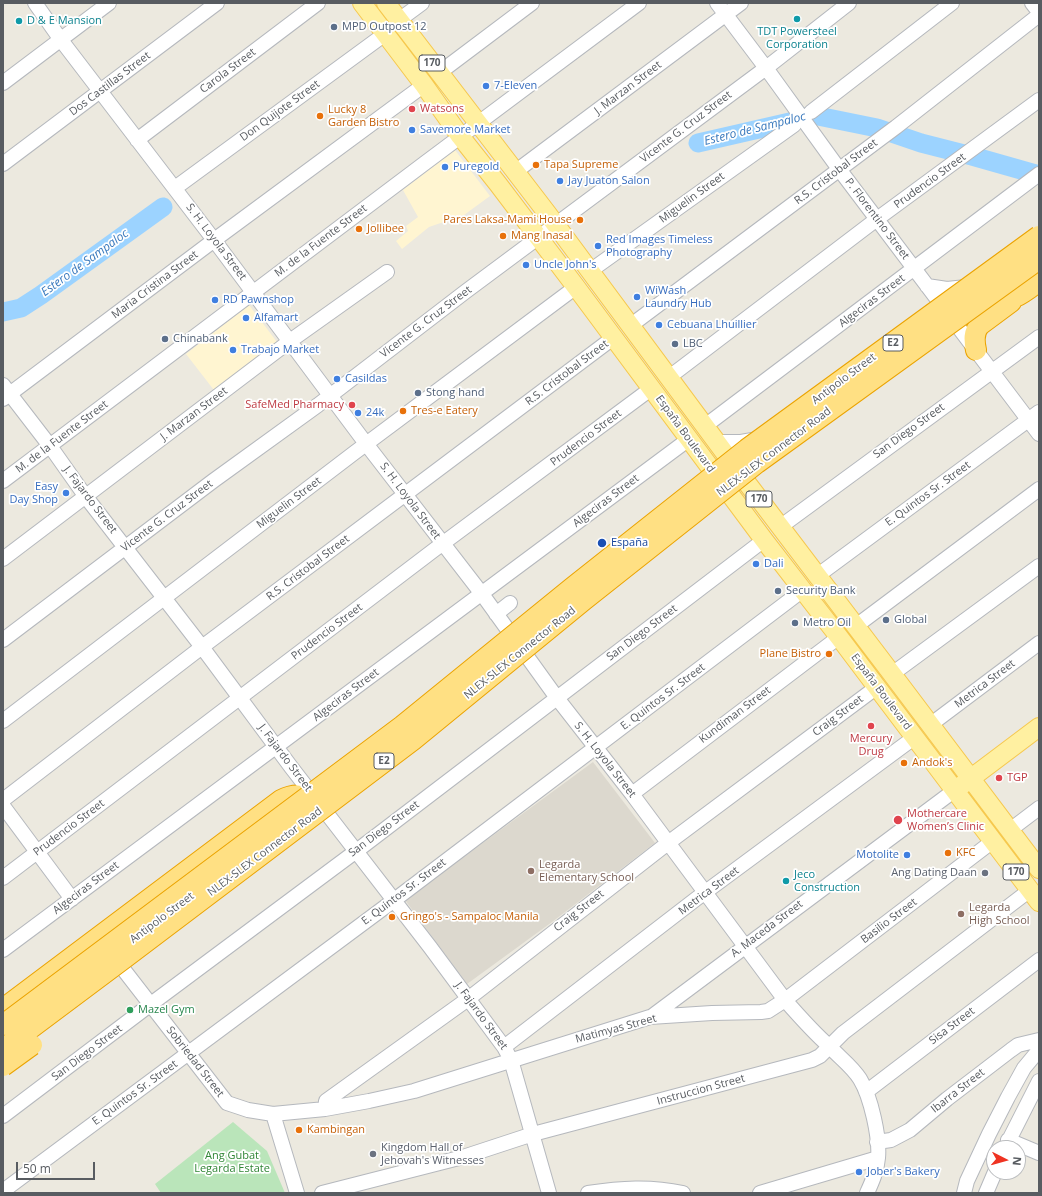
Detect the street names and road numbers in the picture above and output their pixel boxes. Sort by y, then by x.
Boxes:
street label: Carola Street [197,46,259,96]
street label: Dos Castillas Street [67,49,153,119]
road number: 170 [419,55,445,71]
street label: J. Marzan Street [592,58,664,118]
street label: Don Quijote Street [238,78,322,144]
street label: Vicente G. Cruz Street [638,88,734,166]
street label: R.S. Cristobal Street [792,136,880,208]
street label: Prudencio Street [891,150,969,212]
street label: Miguelin Street [657,170,727,226]
street label: P. Florentino Street [842,176,912,262]
street label: S. H. Loyola Street [183,201,249,283]
street label: M. de la Fuente Street [272,202,370,280]
street label: Maria Cristina Street [109,248,201,322]
street label: Algeciras Street [836,272,908,330]
street label: Vicente G. Cruz Street [378,283,474,361]
road number: E2 [883,335,903,351]
street label: R.S. Cristobal Street [523,337,611,409]
street label: Antipolo Street [809,351,879,407]
street label: J. Marzan Street [158,384,230,444]
street label: España Boulevard [653,393,717,475]
street label: M. de la Fuente Street [13,398,111,476]
street label: San Diego Street [871,401,947,461]
street label: NLEX-SLEX Connector Road [714,405,834,499]
street label: Prudencio Street [548,407,624,469]
street label: E. Quintos Sr. Street [883,459,973,529]
street label: S. H. Loyola Street [377,460,443,542]
street label: J. Fajardo Street [60,464,120,536]
street label: Algeciras Street [570,472,642,530]
street label: Miguelin Street [254,474,324,532]
street label: Vicente G. Cruz Street [119,477,215,555]
road number: 170 [746,491,772,507]
street label: R.S. Cristobal Street [264,532,352,604]
street label: Prudencio Street [289,601,365,663]
street label: San Diego Street [604,602,680,664]
street label: NLEX-SLEX Connector Road [462,604,578,702]
street label: España Boulevard [848,651,914,733]
street label: Metrica Street [952,657,1018,711]
street label: E. Quintos Sr. Street [618,661,708,733]
street label: Algeciras Street [310,666,382,724]
street label: Kundiman Street [697,684,773,746]
street label: Craig Street [810,693,866,739]
street label: S. H. Loyola Street [571,719,639,801]
street label: J. Fajardo Street [255,722,315,794]
road number: E2 [374,753,394,769]
street label: Prudencio Street [31,797,107,859]
street label: San Diego Street [346,798,422,860]
street label: NLEX-SLEX Connector Road [205,805,325,899]
street label: E. Quintos Sr. Street [359,856,449,928]
street label: Algeciras Street [50,859,122,917]
street label: Metrica Street [676,864,742,918]
road number: 170 [1003,864,1029,880]
street label: Craig Street [551,887,607,935]
street label: Antipolo Street [127,890,197,946]
street label: Basilio Street [858,896,920,946]
street label: A. Maceda Street [728,898,806,960]
street label: J. Fajardo Street [452,979,510,1053]
street label: Sisa Street [927,1005,977,1047]
street label: Matimyas Street [574,1012,658,1046]
street label: San Diego Street [49,1022,125,1084]
street label: Sobriedad Street [163,1024,227,1100]
street label: E. Quintos Sr. Street [90,1058,180,1128]
street label: Ibarra Street [928,1066,988,1116]
street label: Instruccion Street [656,1072,746,1108]

